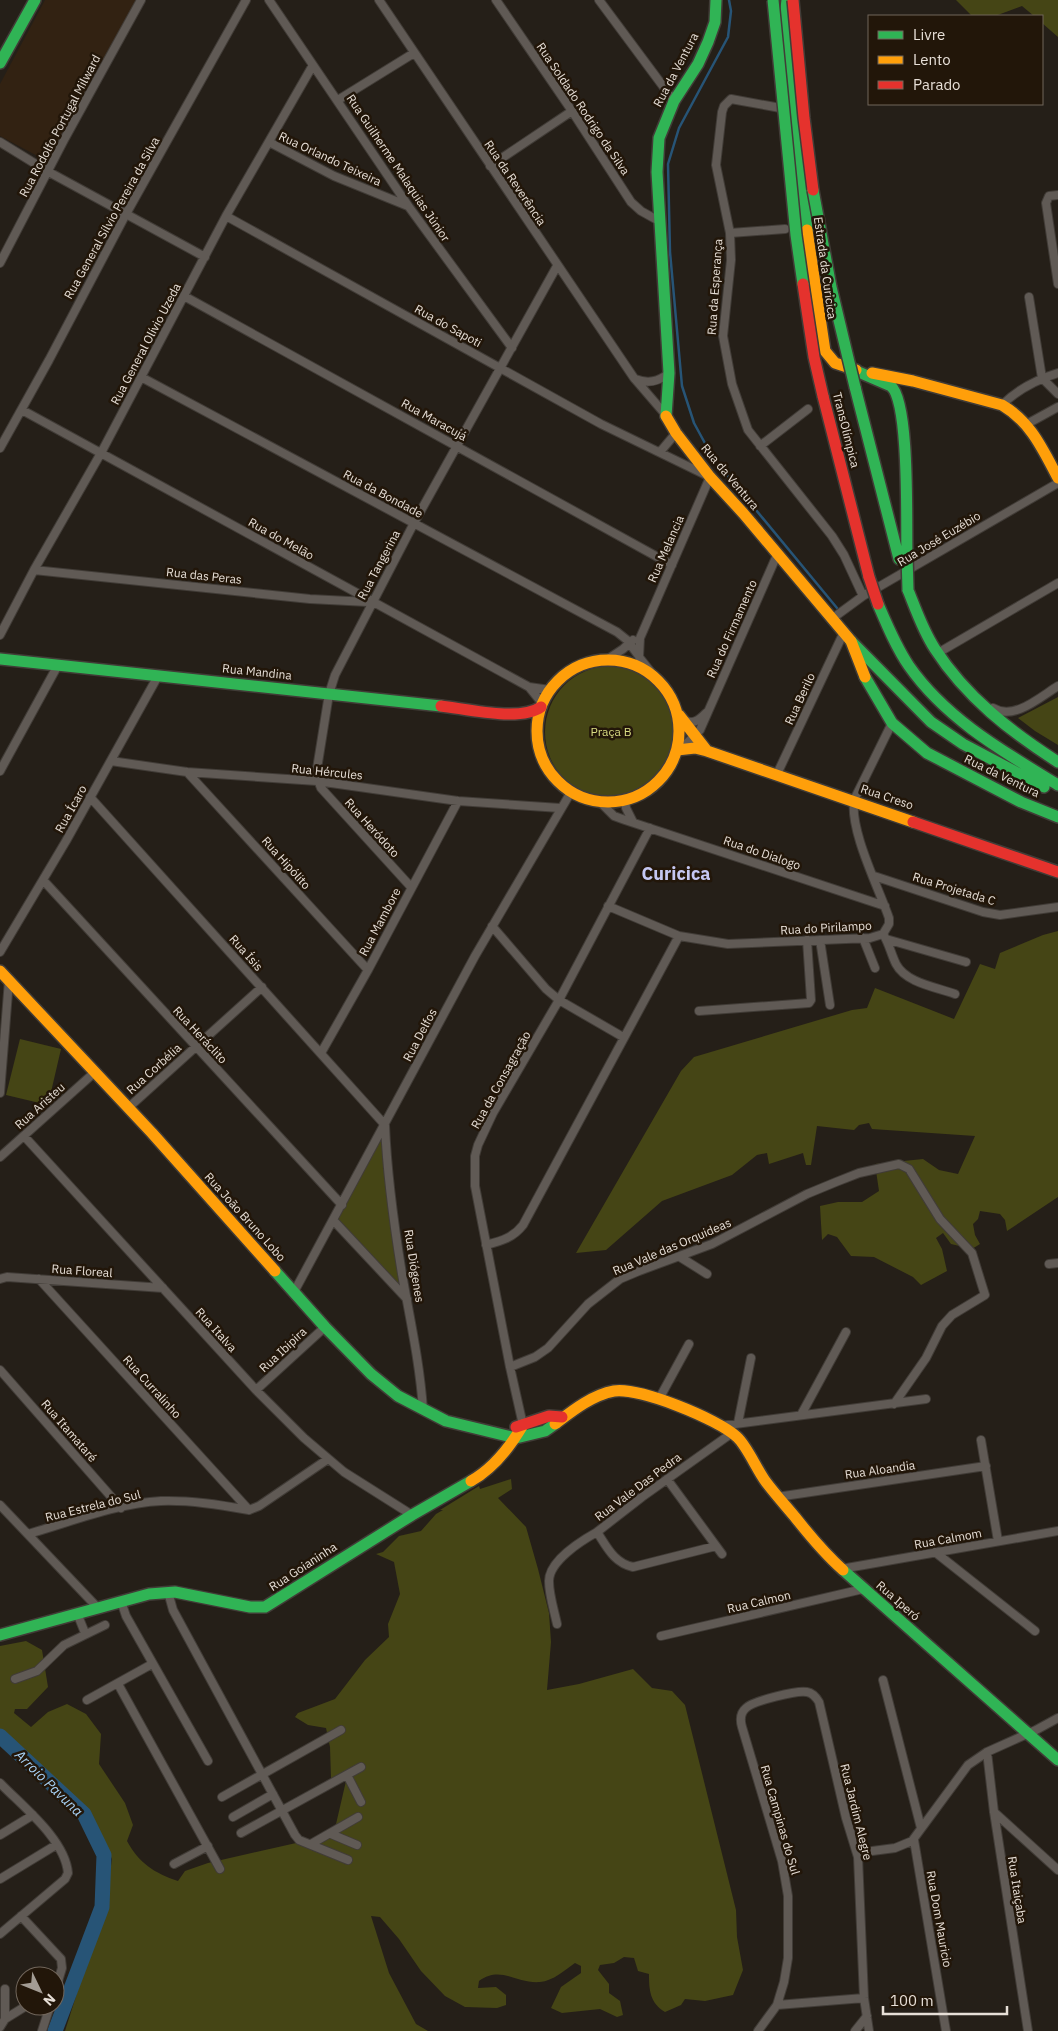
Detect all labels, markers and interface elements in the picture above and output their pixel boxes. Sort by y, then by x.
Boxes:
legend [868,15,1043,105]
text: Livre [913,25,945,44]
street label: Rua da Ventura [650,29,702,110]
street label: Rua Soldado Rodrigo da Silva [533,40,634,178]
text: Lento [913,50,951,69]
street label: Rua Rodolfo Portugal Milward [16,52,104,200]
text: Parado [913,75,961,94]
street label: Rua Guilherme Malaquias Júnior [343,91,454,245]
street label: Rua Orlando Teixeira [276,128,384,189]
street label: Rua General Sílvio Pereira da Silva [61,134,163,301]
street label: Rua da Reverência [481,137,550,229]
street label: Estrada da Curicica [811,216,840,321]
street label: Rua da Esperança [704,238,725,336]
street label: Rua General Olívio Uzeda [107,280,184,407]
street label: Rua do Sapoti [412,301,484,350]
street label: TransOlímpica [830,391,863,470]
street label: Rua Maracujá [399,395,470,444]
street label: Rua da Ventura [698,440,763,513]
street label: Rua da Bondade [341,466,426,521]
street label: Rua José Euzébio [894,508,983,569]
street label: Rua Melancia [644,512,687,585]
street label: Rua do Melão [246,514,317,563]
street label: Rua Tangerina [354,527,403,602]
street label: Rua das Peras [165,564,243,587]
street label: Rua do Firmamento [703,577,760,680]
street label: Rua Mandina [222,660,293,683]
street label: Rua Berilo [781,670,818,727]
park label: Praça B [590,724,632,739]
street label: Rua da Ventura [962,751,1043,801]
street label: Rua Hércules [291,760,364,783]
street label: Rua Creso [859,781,916,813]
street label: Rua Ícaro [51,782,90,835]
street label: Rua Heródoto [342,795,403,861]
street label: Rua do Dialogo [722,832,803,873]
street label: Rua Hipólito [259,833,314,892]
district label: Curicica [642,862,710,885]
street label: Rua Projetada C [911,869,998,908]
street label: Rua Mambore [355,885,404,958]
street label: Rua do Pirilampo [780,918,872,937]
street label: Rua Ísis [226,932,267,974]
street label: Rua Heráclito [170,1003,231,1067]
street label: Rua Delfos [399,1005,440,1064]
street label: Rua da Consagração [467,1028,534,1131]
street label: Rua Corbélia [123,1040,185,1097]
street label: Rua Aristeu [12,1079,68,1132]
street label: Rua João Bruno Lobo [202,1169,289,1264]
street label: Rua Vale das Orquideas [610,1215,733,1278]
street label: Rua Diógenes [401,1228,428,1304]
street label: Rua Floreal [51,1261,113,1280]
street label: Rua Italva [193,1304,241,1355]
street label: Rua Ibipira [256,1324,310,1375]
street label: Rua Curralinho [120,1352,185,1422]
street label: Rua Itamataré [38,1396,101,1465]
street label: Rua Vale Das Pedra [592,1449,684,1524]
street label: Rua Aloandia [844,1457,917,1482]
street label: Rua Estrela do Sul [44,1486,142,1525]
street label: Rua Calmom [913,1525,983,1552]
street label: Rua Goianinha [266,1539,340,1594]
street label: Rua Iperó [873,1578,924,1624]
street label: Rua Calmon [726,1587,792,1616]
water label: Arroio Pavuna [10,1745,87,1820]
street label: Rua Jardim Alegre [837,1762,876,1862]
street label: Rua Campinas do Sul [758,1763,803,1876]
street label: Rua Itaiçaba [1005,1855,1030,1925]
street label: Rua Dom Mauricio [924,1869,955,1969]
north arrow [15,1966,65,2016]
scale bar [883,1984,1007,2016]
text: N [39,1990,60,2010]
text: 100 m [890,1991,934,2010]

